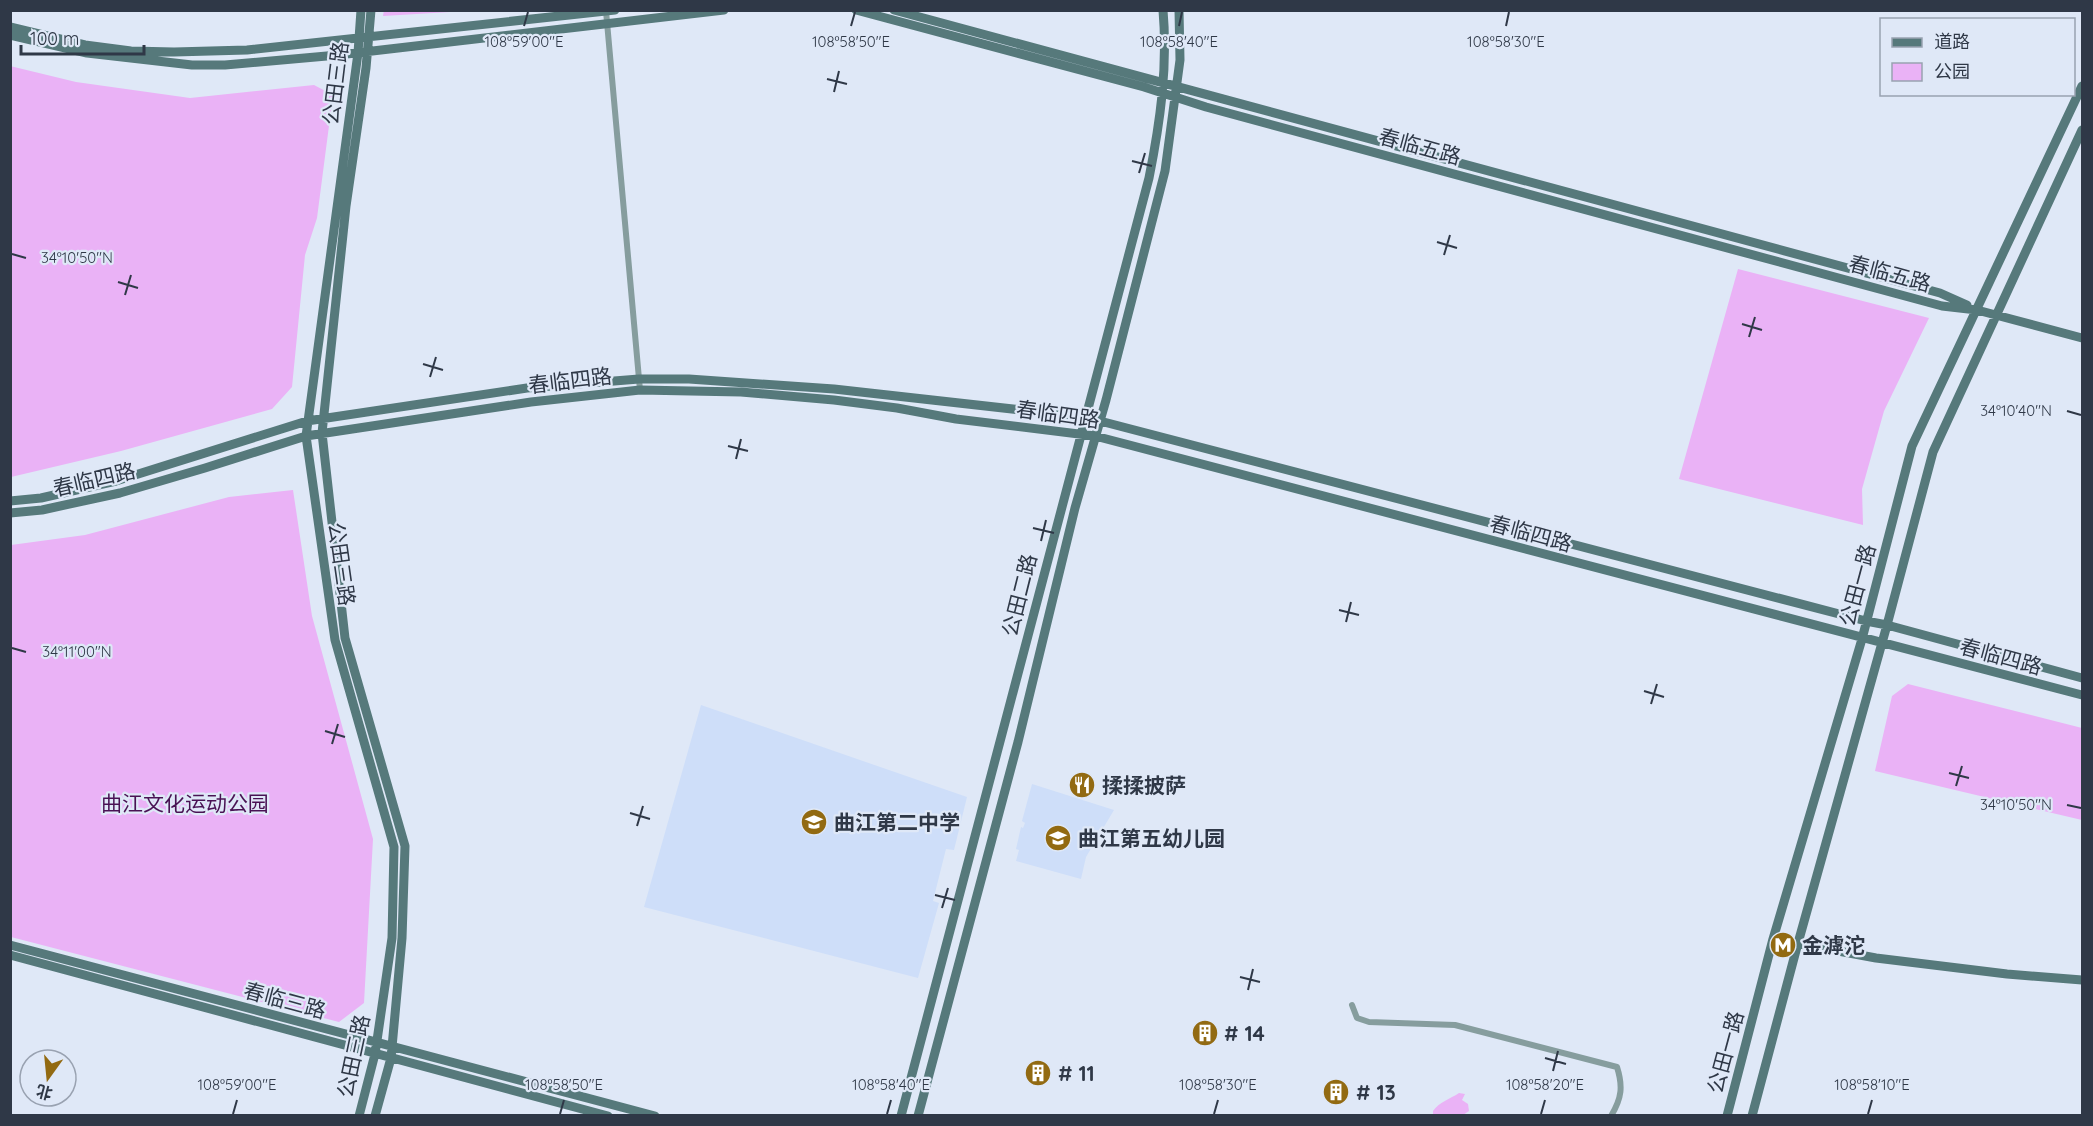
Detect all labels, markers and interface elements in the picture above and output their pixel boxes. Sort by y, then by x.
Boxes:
scale bar [21,18,144,56]
legend [1880,18,2075,96]
text: 100 m [30,27,79,50]
text: 道路 [1934,30,1970,53]
text: 108°59'00"E [484,32,564,51]
text: 108°58'50"E [812,32,890,51]
text: 108°58'40"E [1140,32,1218,51]
text: 108°58'30"E [1467,32,1545,51]
street label: 公田三路 [317,40,353,126]
text: 公园 [1934,60,1970,83]
street label: 春临五路 [1376,123,1464,169]
text: 34°10'50"N [41,248,113,267]
street label: 春临五路 [1846,250,1934,296]
street label: 春临四路 [527,362,613,398]
street label: 春临四路 [1015,395,1101,433]
text: 34°10'40"N [1980,401,2052,420]
street label: 春临四路 [50,457,138,501]
street label: 春临四路 [1487,510,1575,556]
street label: 公田三路 [323,521,361,607]
street label: 公田一路 [1834,541,1880,629]
street label: 公田二路 [996,551,1042,639]
street label: 春临四路 [1957,633,2045,679]
text: 34°11'00"N [42,642,112,661]
restaurant icon: 揉揉披萨 [1067,770,1097,800]
place label: 揉揉披萨 [1102,772,1186,798]
park label: 曲江文化运动公园 [101,790,269,816]
text: 34°10'50"N [1980,795,2052,814]
school or university icon: 曲江第二中学 [799,807,829,837]
place label: 曲江第二中学 [834,809,960,835]
school or university icon: 曲江第五幼儿园 [1043,823,1073,853]
place label: 曲江第五幼儿园 [1078,825,1225,851]
metro station icon: 金滹沱 [1768,930,1798,960]
place label: 金滹沱 [1802,932,1865,958]
street label: 春临三路 [241,977,329,1023]
street label: 公田一路 [1702,1008,1748,1096]
street label: 公田三路 [332,1012,374,1100]
building icon: # 14 [1190,1018,1220,1048]
place label: # 14 [1224,1020,1265,1046]
north arrow [18,1048,78,1108]
building icon: # 11 [1023,1058,1053,1088]
place label: # 11 [1058,1060,1095,1086]
text: 108°59'00"E [197,1075,277,1094]
text: 108°58'50"E [525,1075,603,1094]
text: 108°58'40"E [852,1075,930,1094]
text: 108°58'30"E [1179,1075,1257,1094]
text: 108°58'20"E [1506,1075,1584,1094]
text: 108°58'10"E [1834,1075,1910,1094]
building icon: # 13 [1321,1077,1351,1107]
place label: # 13 [1356,1079,1396,1105]
text: 北 [34,1081,54,1104]

